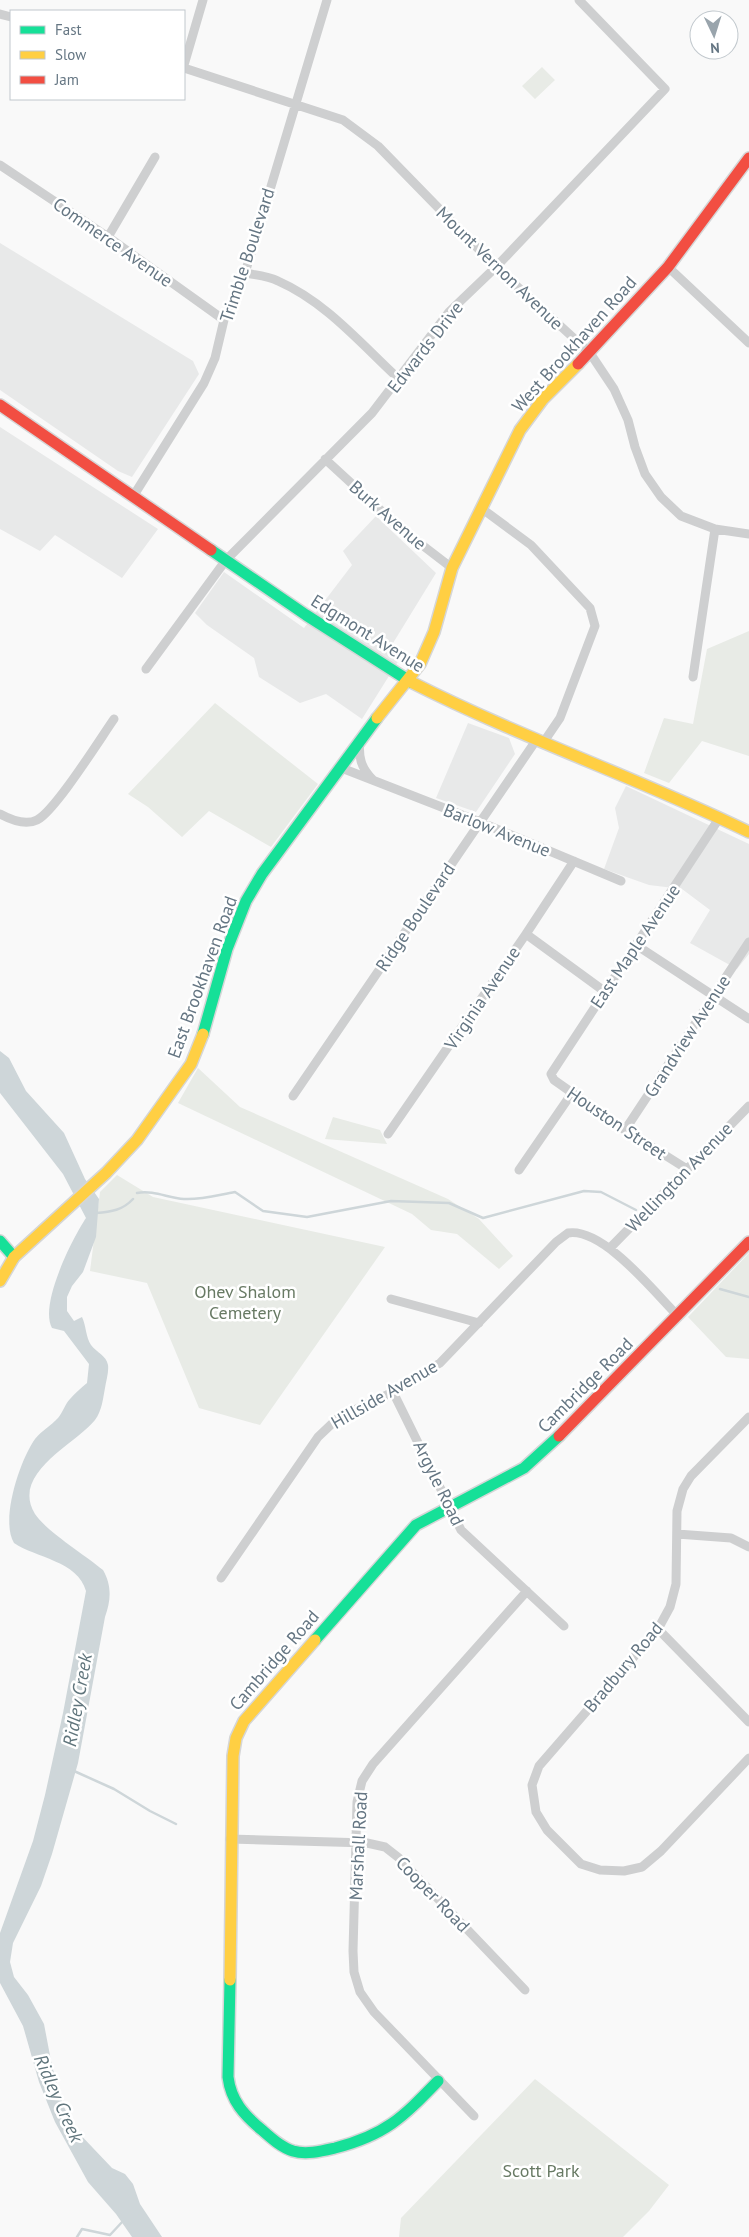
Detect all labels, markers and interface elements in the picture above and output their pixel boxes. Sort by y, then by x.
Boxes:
legend [10,10,185,100]
north arrow [689,10,739,60]
text: Fast [55,20,82,39]
text: N [710,39,720,57]
text: Slow [55,45,86,64]
text: Jam [54,70,79,89]
street label: Trimble Boulevard [214,185,280,325]
street label: Commerce Avenue [49,192,177,292]
street label: Mount Vernon Avenue [432,201,568,335]
street label: West Brookhaven Road [507,271,641,417]
street label: Edwards Drive [382,297,468,397]
street label: Burk Avenue [345,475,431,555]
street label: Edgmont Avenue [307,589,429,677]
street label: Barlow Avenue [440,798,554,862]
street label: Ridge Boulevard [370,858,460,976]
street label: East Maple Avenue [585,880,685,1012]
street label: East Brookhaven Road [162,893,242,1061]
street label: Virginia Avenue [438,942,525,1055]
street label: Grandview Avenue [639,970,735,1102]
street label: Houston Street [563,1081,671,1165]
street label: Wellington Avenue [621,1117,737,1237]
park label: Ohev Shalom Cemetery [194,1280,296,1324]
street label: Cambridge Road [532,1332,638,1438]
street label: Hillside Avenue [327,1354,441,1434]
street label: Argyle Road [408,1437,470,1529]
street label: Cambridge Road [224,1605,324,1715]
street label: Bradbury Road [578,1617,668,1717]
water label: Ridley Creek [57,1650,97,1748]
street label: Marshall Road [344,1791,372,1901]
street label: Cooper Road [391,1851,475,1937]
water label: Ridley Creek [29,2050,90,2147]
park label: Scott Park [502,2159,580,2182]

